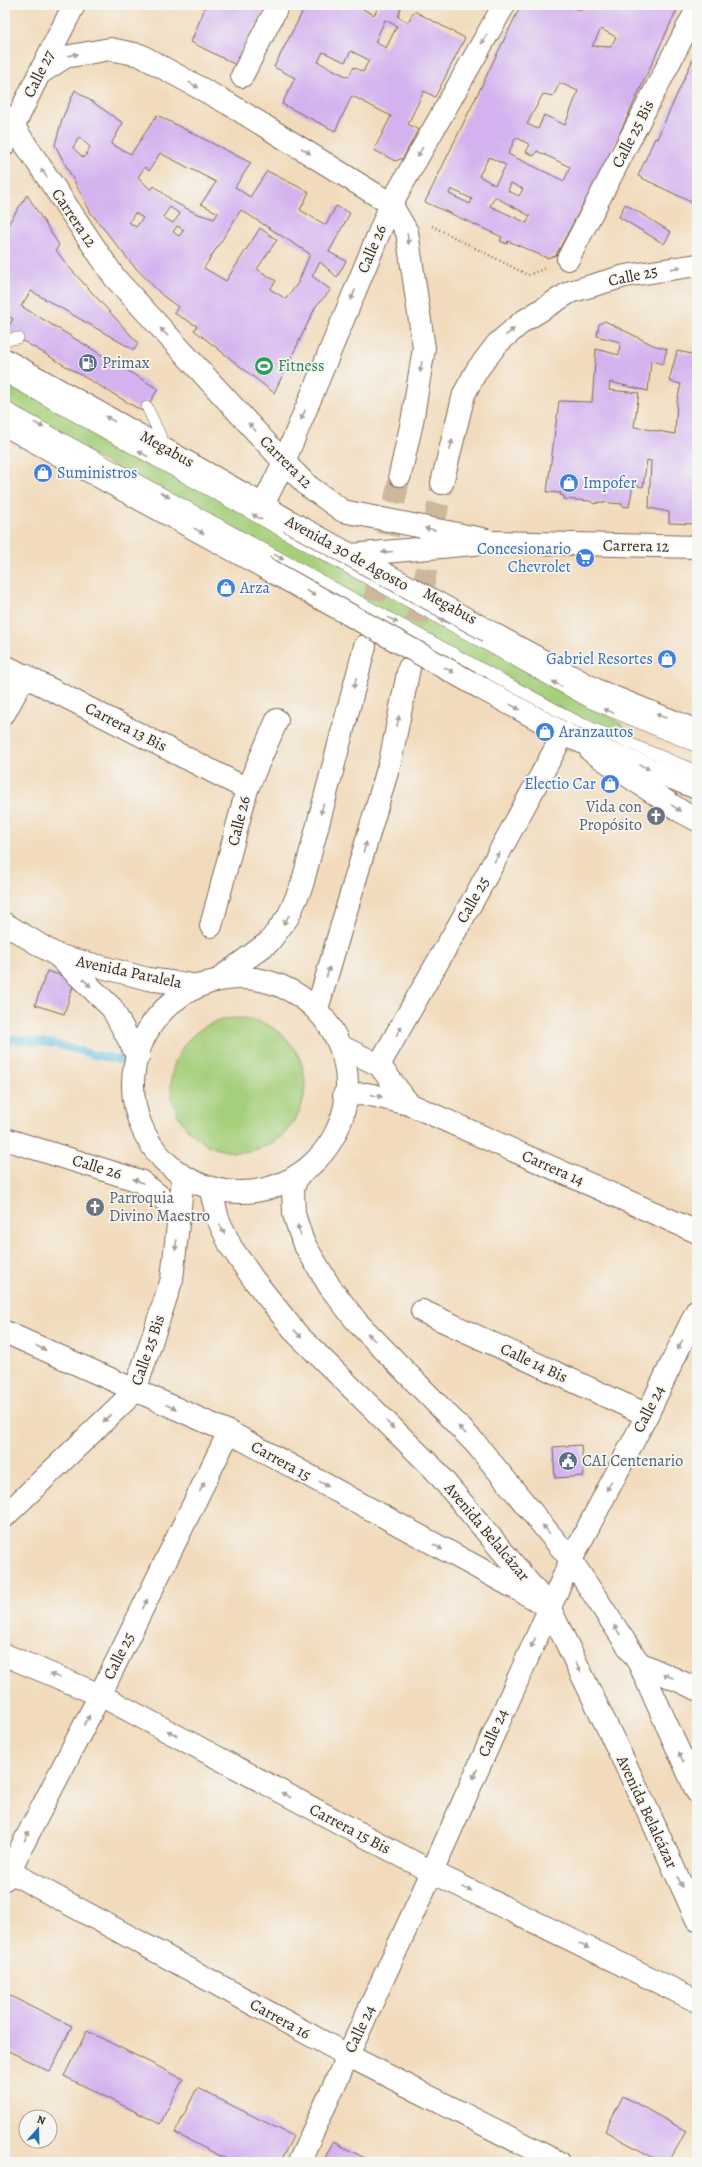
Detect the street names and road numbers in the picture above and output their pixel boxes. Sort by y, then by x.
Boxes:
street label: Calle 27 [18,46,60,101]
street label: Calle 25 Bis [606,96,660,172]
street label: Carrera 12 [46,184,102,252]
street label: Calle 26 [352,221,392,277]
street label: Calle 25 [606,260,660,292]
street label: Megabus [136,425,198,473]
street label: Carrera 12 [255,431,318,494]
street label: Avenida 30 de Agosto [281,509,413,596]
street label: Carrera 12 [603,534,670,558]
street label: Megabus [419,582,481,630]
street label: Carrera 13 Bis [81,697,171,757]
street label: Calle 26 [222,794,256,848]
street label: Calle 25 [451,873,495,927]
street label: Avenida Paralela [73,950,184,994]
street label: Carrera 14 [518,1145,588,1191]
street label: Calle 26 [70,1149,124,1185]
street label: Calle 25 Bis [126,1312,170,1388]
street label: Calle 14 Bis [497,1338,571,1388]
street label: Calle 24 [628,1382,670,1436]
street label: Carrera 15 [247,1435,315,1487]
street label: Avenida Belalcázar [439,1477,535,1586]
street label: Calle 25 [98,1629,140,1683]
street label: Calle 24 [473,1705,513,1761]
street label: Avenida Belalcázar [611,1751,683,1872]
street label: Carrera 15 Bis [305,1798,395,1860]
street label: Carrera 16 [246,1993,314,2045]
street label: Calle 24 [339,2001,381,2057]

